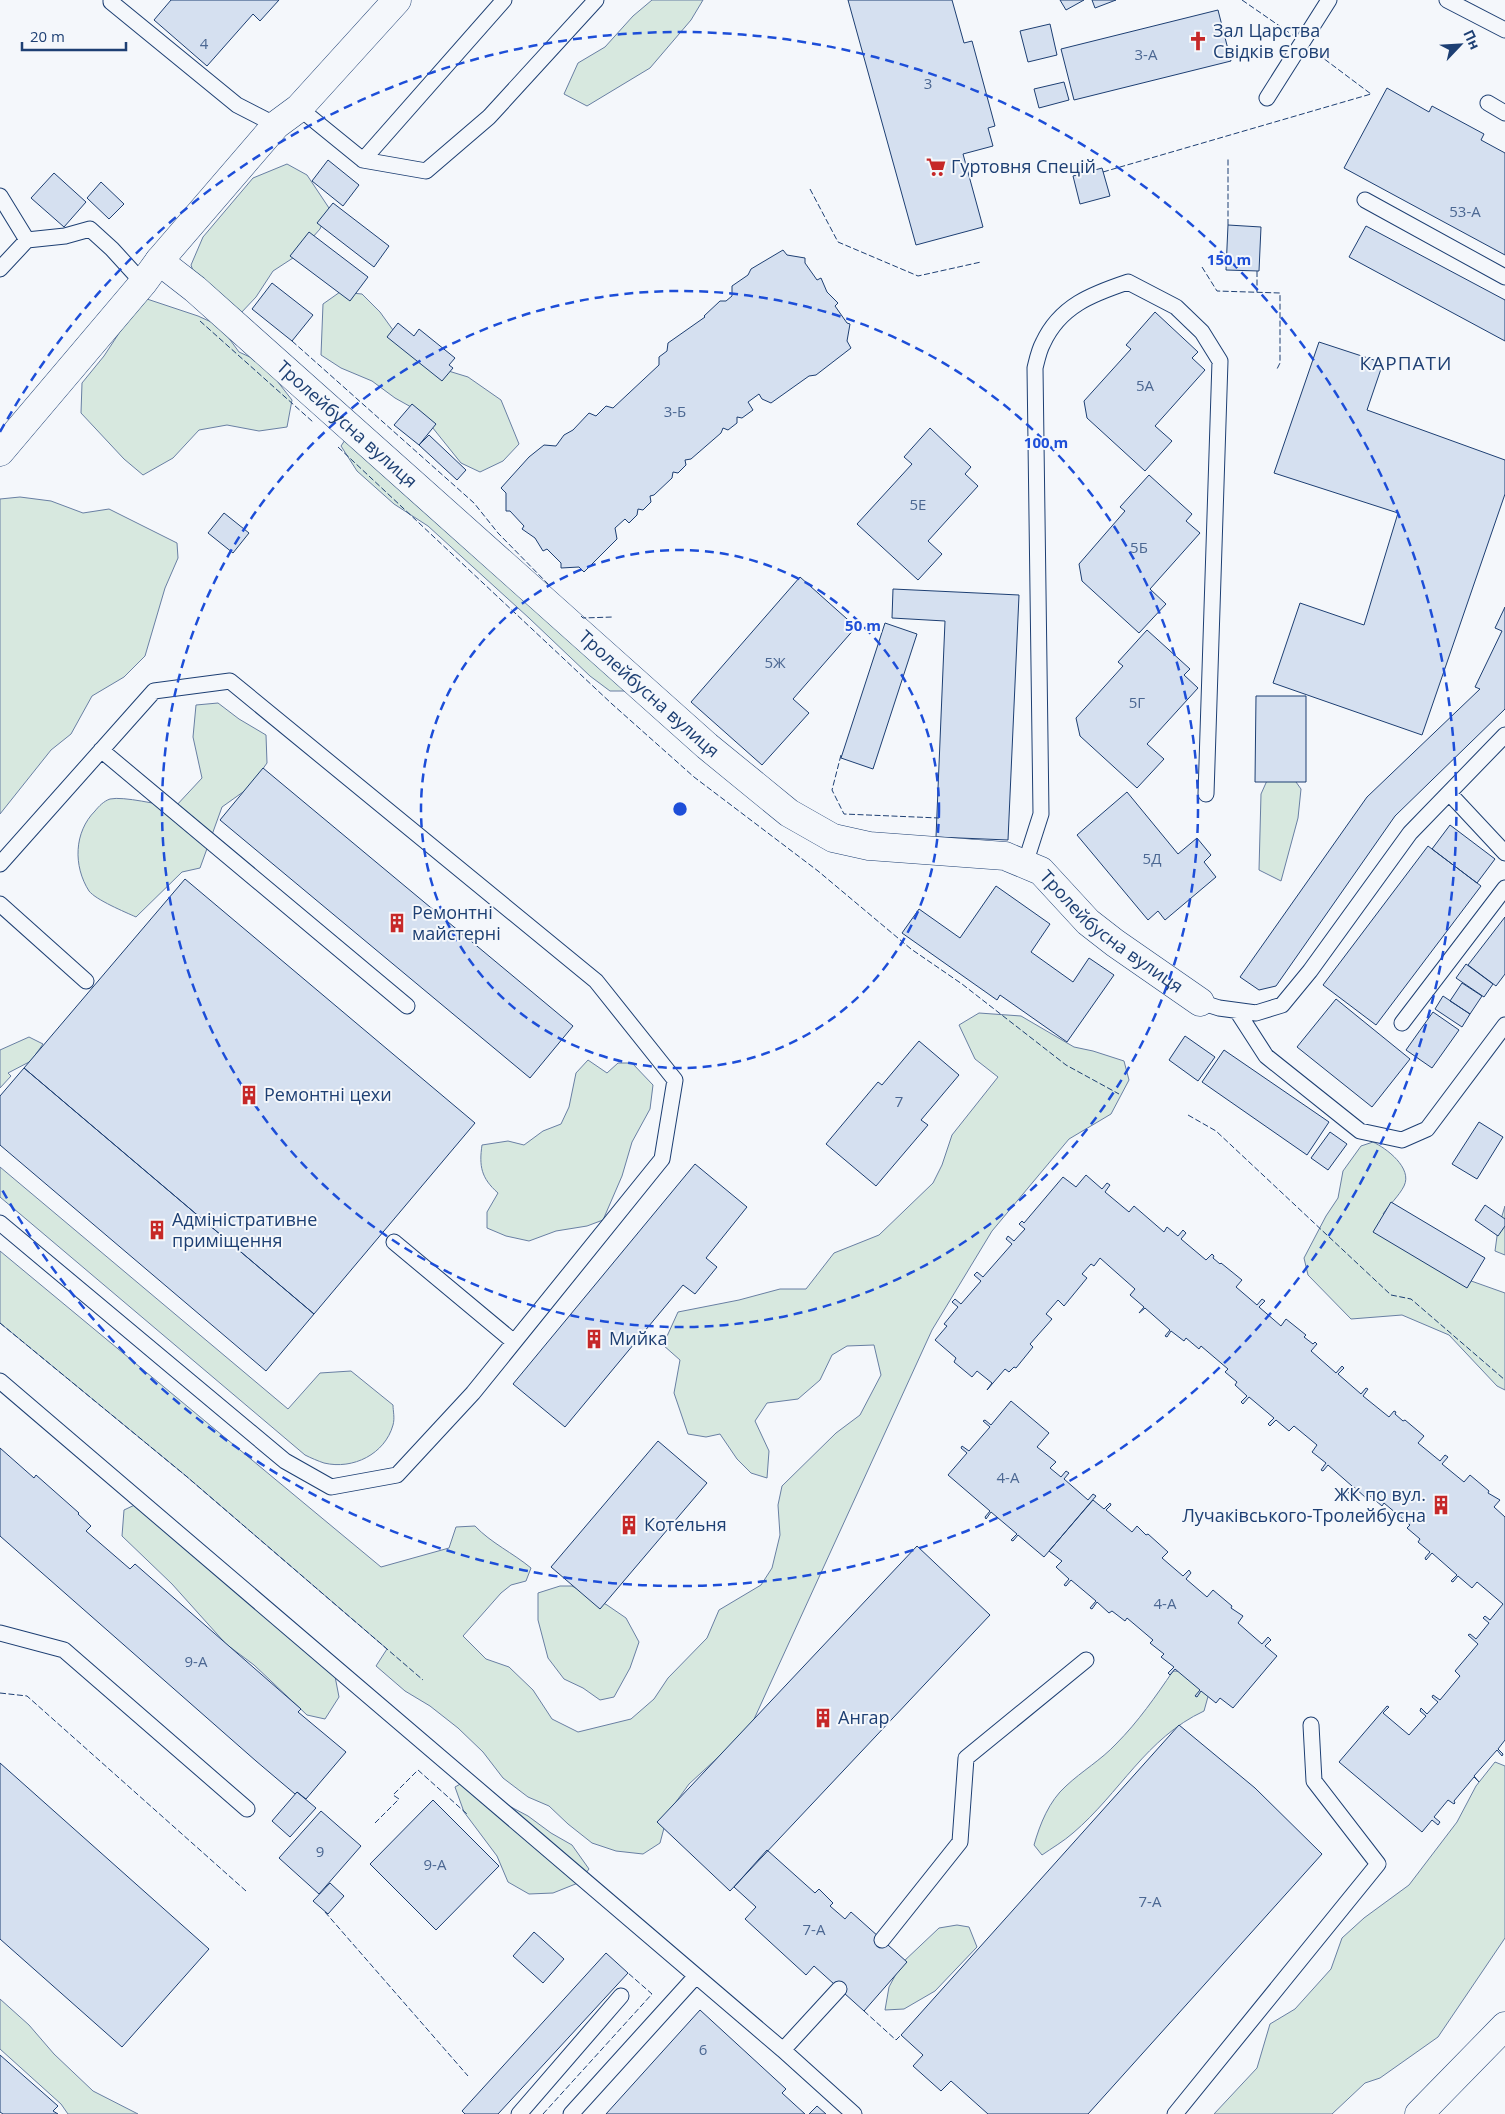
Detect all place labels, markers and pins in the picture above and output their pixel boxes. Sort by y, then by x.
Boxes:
place label: Зал Царства Свідків Єгови [1213,18,1330,63]
church icon: Зал Царства Свідків Єгови [1187,30,1209,52]
place label: Гуртовня Спецій [951,154,1096,178]
supermarket icon: Гуртовня Спецій [925,156,947,178]
centre of rings [671,800,689,818]
place label: Ремонтні майстерні [412,900,501,945]
building icon: Ремонтні майстерні [386,912,408,934]
place label: Ремонтні цехи [264,1082,392,1106]
building icon: Ремонтні цехи [238,1084,260,1106]
place label: Адміністративне приміщення [172,1207,317,1252]
building icon: Адміністративне приміщення [146,1219,168,1241]
place label: Мийка [609,1326,667,1350]
building icon: Мийка [583,1328,605,1350]
place label: ЖК по вул. Лучаківського-Тролейбусна [1182,1482,1426,1527]
building icon: ЖК по вул. Лучаківського-Тролейбусна [1430,1494,1452,1516]
place label: Котельня [644,1512,727,1536]
building icon: Котельня [618,1514,640,1536]
place label: Ангар [838,1705,890,1729]
building icon: Ангар [812,1707,834,1729]

